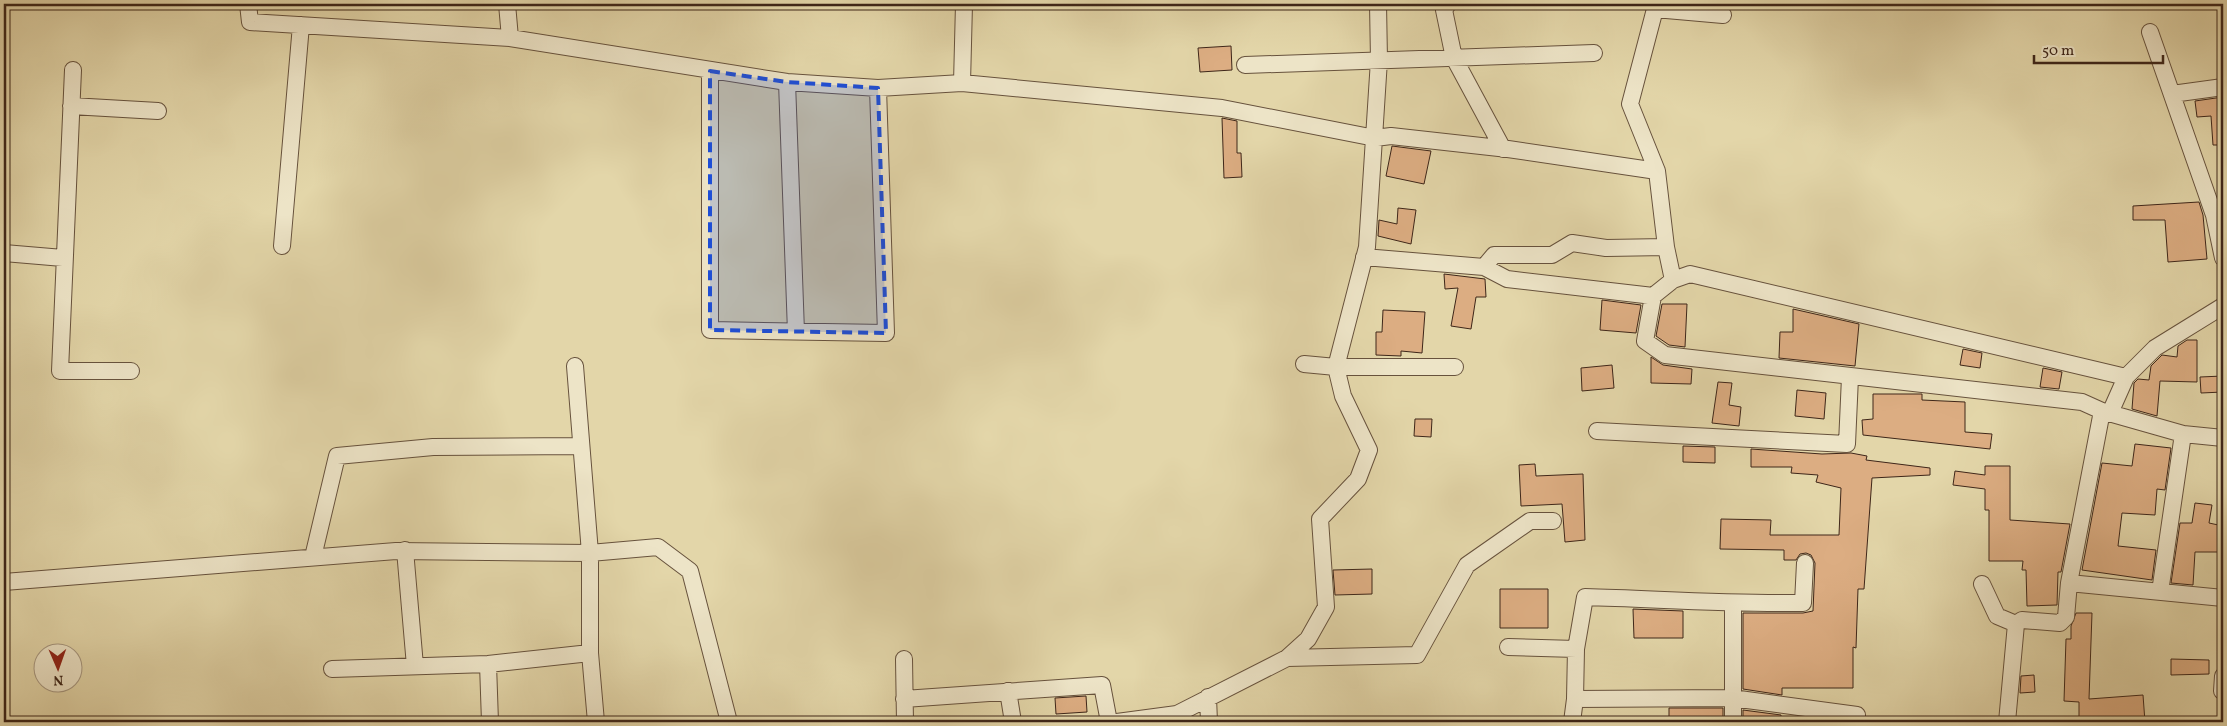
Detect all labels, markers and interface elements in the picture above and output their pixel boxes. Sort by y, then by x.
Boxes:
scale bar [2034,32,2163,64]
text: 50 m [2042,41,2074,62]
north arrow [32,644,82,694]
text: N [53,670,64,689]

